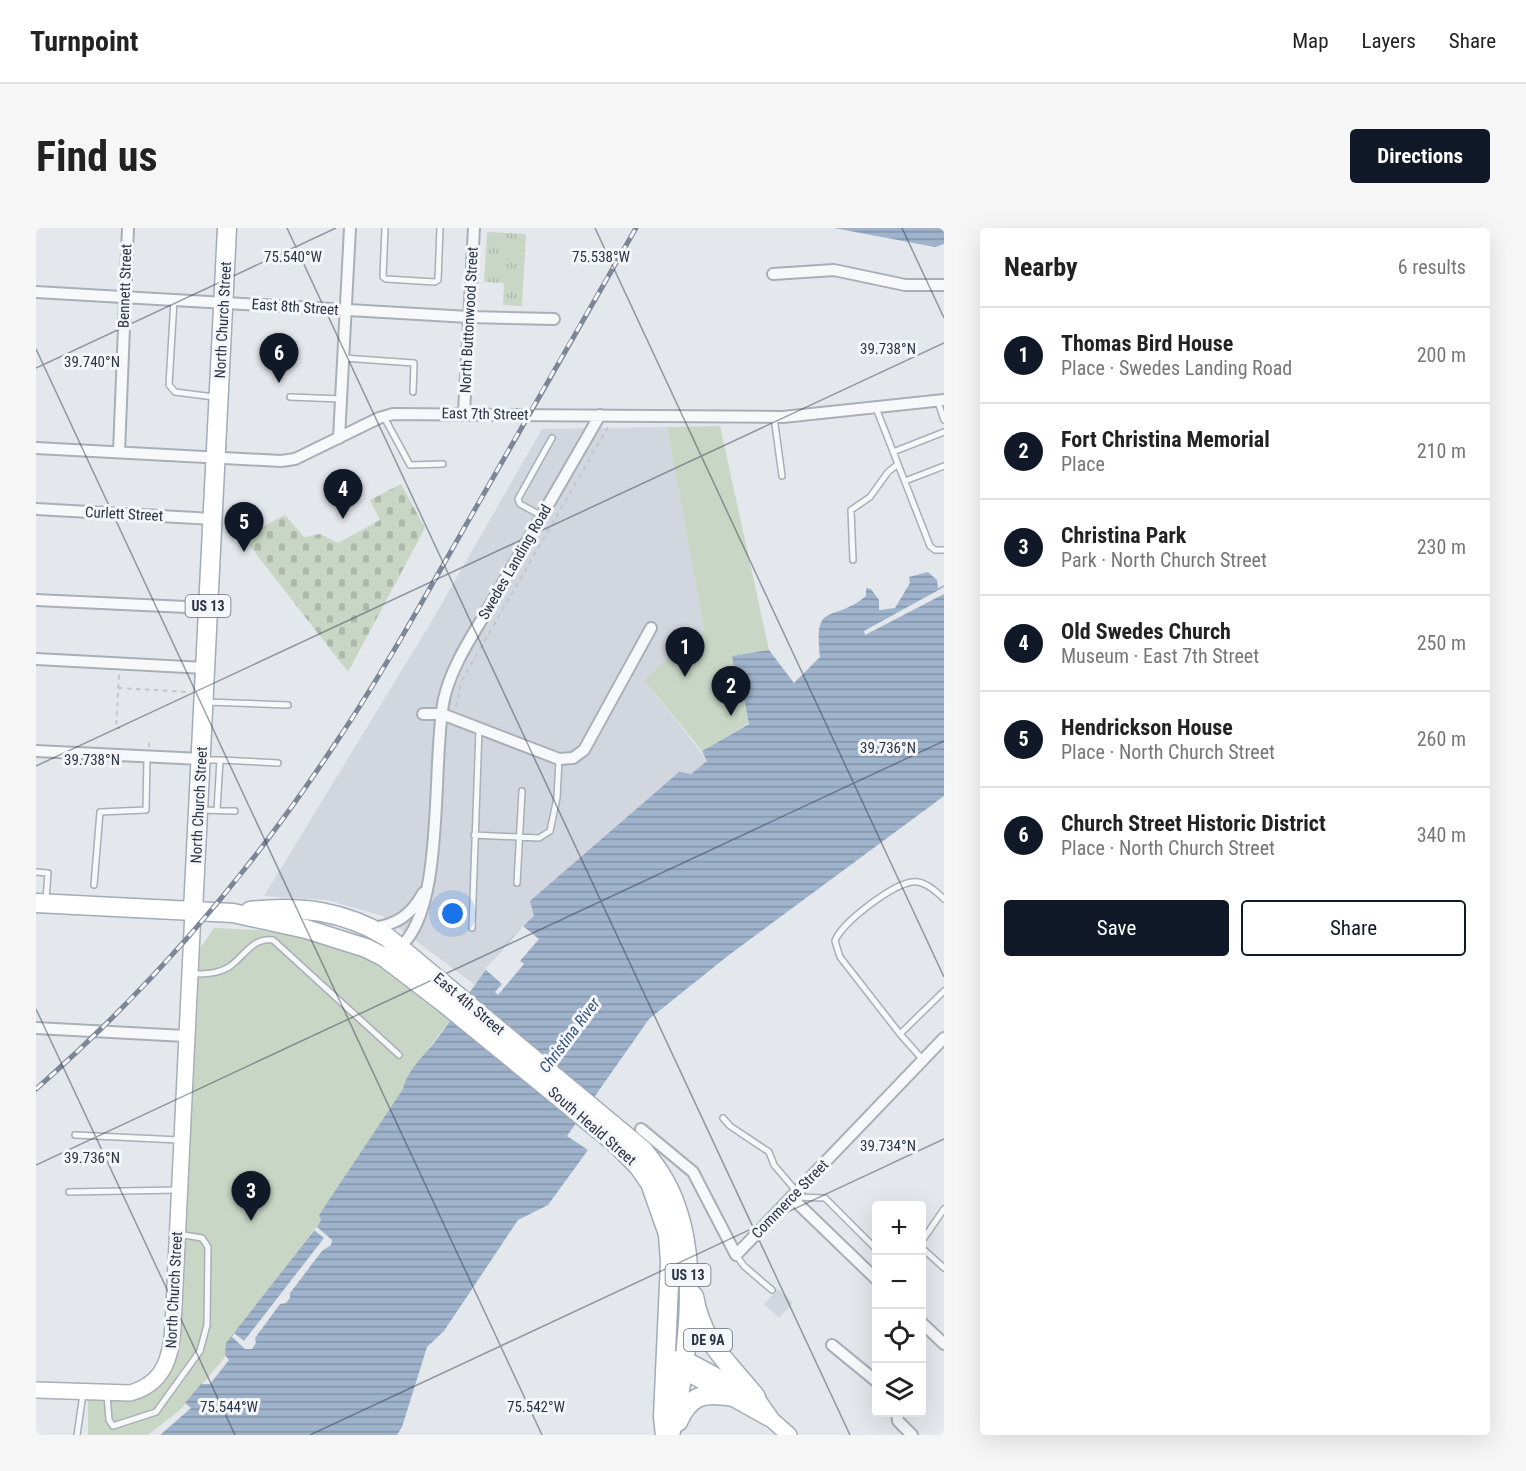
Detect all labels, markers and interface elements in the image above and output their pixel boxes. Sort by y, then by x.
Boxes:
text: Turnpoint [30,25,138,58]
text: Map [1292,29,1329,53]
text: Layers [1362,29,1416,53]
text: Share [1449,29,1496,53]
button: Directions [1350,129,1490,183]
text: Find us [36,132,157,181]
street label: Bennett Street [115,244,135,328]
street label: North Buttonwood Street [456,246,482,394]
text: 75.540°W [264,248,323,266]
text: 75.538°W [572,248,631,266]
text: Nearby [1004,252,1078,282]
text: 6 results [1398,255,1466,279]
street label: North Church Street [211,261,235,379]
street label: East 8th Street [251,295,339,319]
text: Thomas Bird House [1061,331,1233,356]
pin: 6 [260,334,298,383]
text: 39.738°N [860,340,916,358]
text: 1 [1018,343,1029,367]
text: 200 m [1417,343,1466,367]
text: 39.740°N [64,353,120,371]
text: Place · Swedes Landing Road [1061,356,1292,380]
street label: East 7th Street [441,404,529,424]
text: Fort Christina Memorial [1061,427,1270,452]
text: 2 [1018,439,1029,463]
text: 210 m [1417,439,1466,463]
text: Place [1061,452,1105,476]
pin: 4 [324,470,362,519]
street label: Swedes Landing Road [475,501,555,623]
pin: 5 [224,502,264,552]
street label: Curlett Street [84,503,164,525]
text: Christina Park [1061,523,1186,548]
text: 3 [1018,535,1029,559]
text: 230 m [1417,535,1466,559]
text: Park · North Church Street [1061,548,1267,572]
road number: US 13 [186,595,231,617]
text: Old Swedes Church [1061,619,1231,644]
pin: 1 [666,628,704,677]
text: 4 [1018,631,1029,655]
text: 250 m [1417,631,1466,655]
text: Museum · East 7th Street [1061,644,1259,668]
pin: 2 [712,666,750,716]
text: Hendrickson House [1061,715,1233,740]
text: 5 [1018,727,1029,751]
text: 260 m [1417,727,1466,751]
text: 39.736°N [860,739,916,757]
text: Place · North Church Street [1061,740,1275,764]
street label: North Church Street [187,746,211,864]
text: 39.738°N [64,751,120,769]
text: Church Street Historic District [1061,811,1326,836]
text: 6 [1018,823,1029,847]
text: 340 m [1417,823,1466,847]
text: Place · North Church Street [1061,836,1275,860]
your location [438,899,467,928]
button: Save [1004,900,1229,956]
button: Share [1241,900,1466,956]
street label: East 4th Street [430,969,508,1039]
water label: Christina River [535,993,604,1076]
street label: South Heald Street [544,1083,640,1169]
text: 39.734°N [860,1137,916,1155]
text: 39.736°N [64,1149,120,1167]
street label: Commerce Street [748,1156,832,1242]
pin: 3 [232,1172,270,1221]
map controls [872,1201,926,1417]
button: + [872,1201,926,1255]
street label: North Church Street [162,1231,186,1349]
button: − [872,1255,926,1309]
road number: US 13 [666,1264,710,1286]
button: locate [872,1309,926,1363]
road number: DE 9A [684,1329,732,1351]
button: layers [872,1363,926,1417]
text: 75.544°W [200,1398,259,1416]
text: 75.542°W [507,1398,566,1416]

